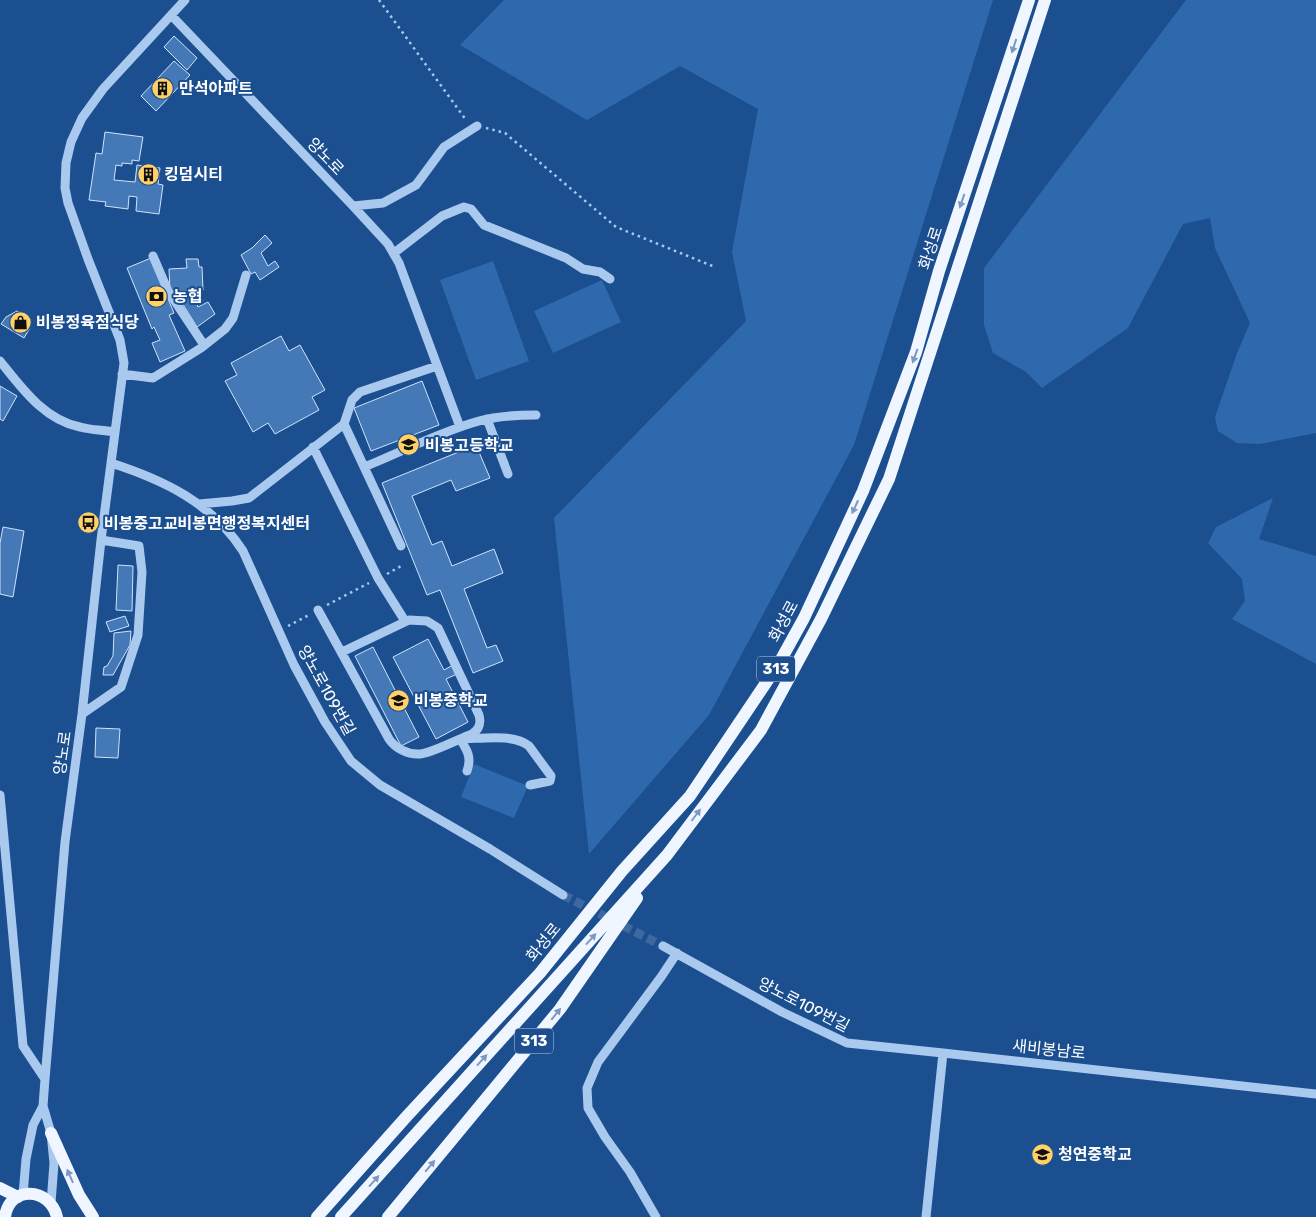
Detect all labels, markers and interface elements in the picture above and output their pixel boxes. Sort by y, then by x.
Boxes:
one-way arrow [1009,39,1017,54]
building icon: 만석아파트 [151,76,175,100]
place label: 만석아파트 [179,79,253,98]
street label: 양노로 [303,134,348,179]
building icon: 킹덤시티 [136,162,160,186]
place label: 킹덤시티 [164,165,223,184]
one-way arrow [958,193,966,208]
street label: 화성로 [915,224,946,272]
bank icon: 농협 [145,284,169,308]
place label: 농협 [173,287,202,306]
shop icon: 비봉정육점식당 [8,310,32,334]
place label: 비봉정육점식당 [36,313,139,332]
one-way arrow [911,349,919,364]
school or university icon: 비봉고등학교 [397,433,421,457]
place label: 비봉고등학교 [425,436,514,455]
one-way arrow [851,500,859,514]
bus stop icon: 비봉중고교비봉면행정복지센터 [76,511,100,535]
place label: 비봉중고교비봉면행정복지센터 [104,514,310,533]
street label: 화성로 [765,597,802,645]
street label: 양노로109번길 [294,642,359,739]
road number: 313 [757,656,795,682]
school or university icon: 비봉중학교 [386,688,410,712]
place label: 비봉중학교 [414,691,488,710]
street label: 양노로 [50,730,75,776]
one-way arrow [691,809,702,822]
street label: 화성로 [522,919,565,965]
one-way arrow [585,934,597,946]
street label: 양노로109번길 [755,973,853,1036]
one-way arrow [551,1008,562,1021]
road number: 313 [515,1028,553,1054]
street label: 새비봉남로 [1011,1036,1087,1063]
one-way arrow [477,1053,488,1066]
school or university icon: 청연중학교 [1030,1142,1054,1166]
place label: 청연중학교 [1058,1145,1132,1164]
one-way arrow [424,1160,435,1172]
one-way arrow [66,1169,74,1183]
one-way arrow [368,1175,380,1187]

